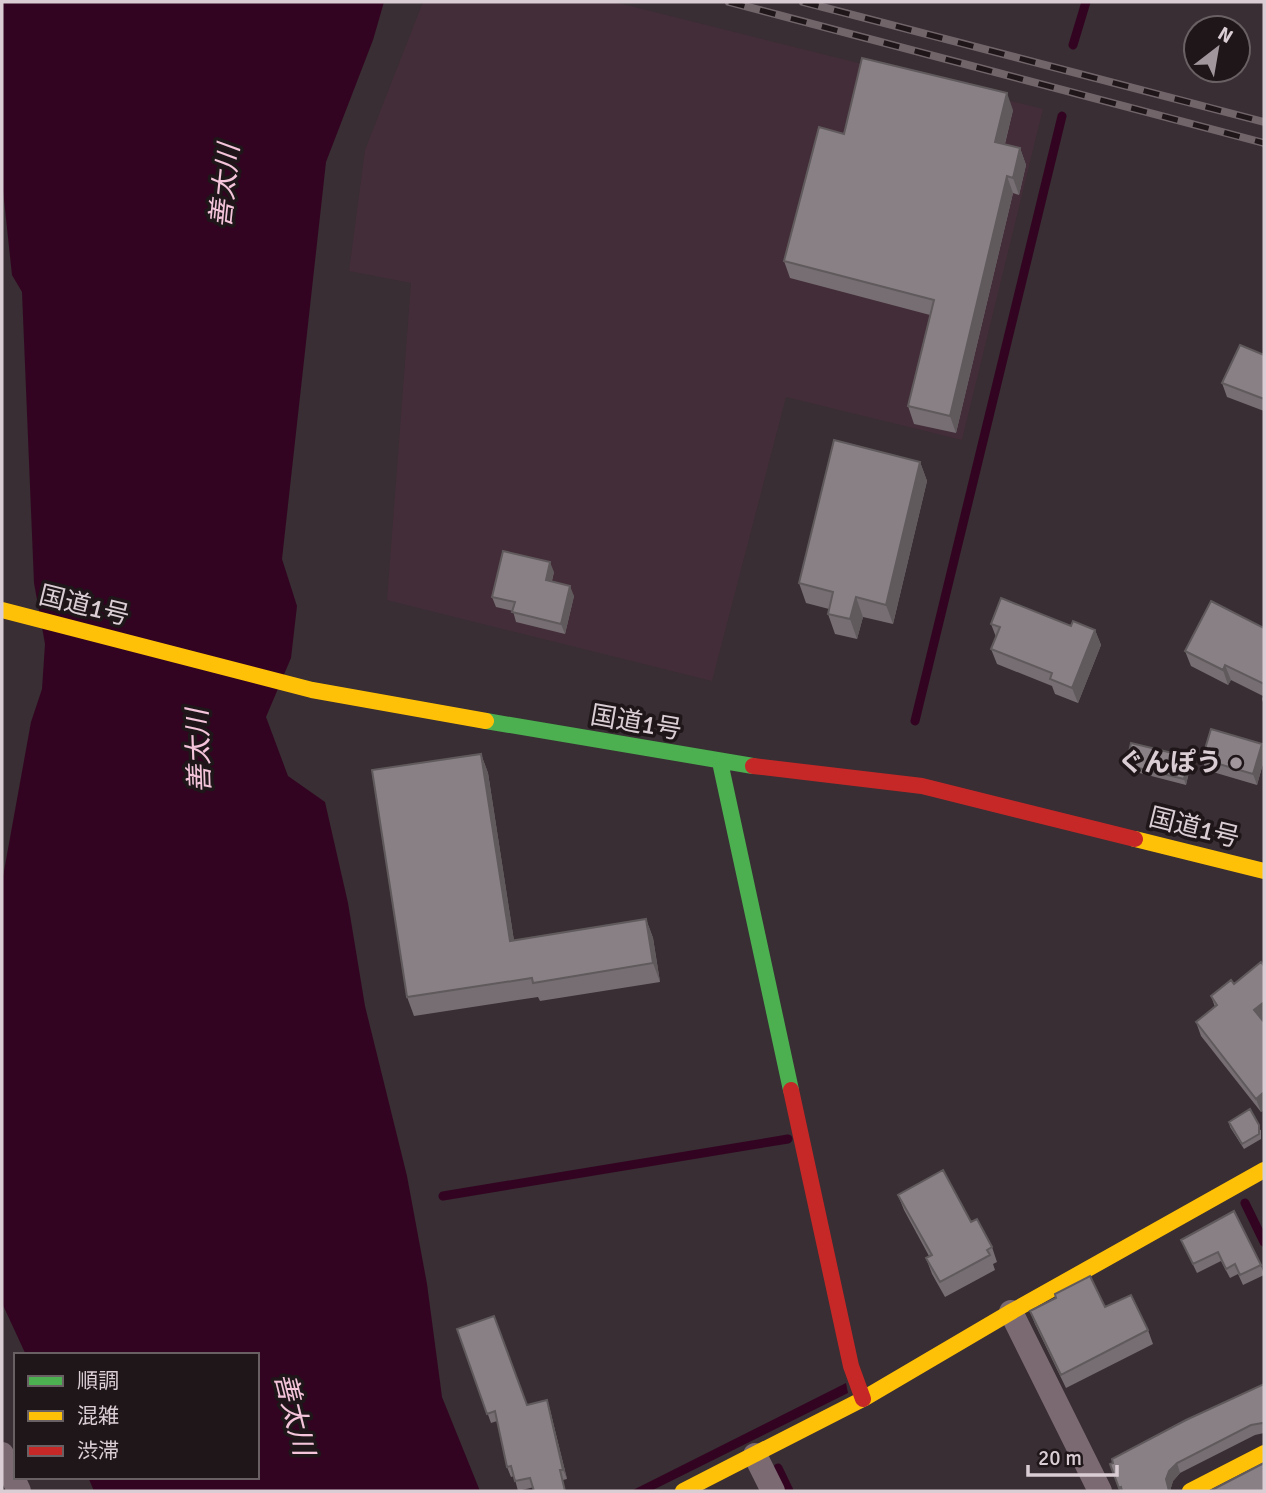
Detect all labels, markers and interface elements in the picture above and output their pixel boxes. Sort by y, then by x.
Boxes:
north arrow [1182,14,1252,84]
text: N [1213,22,1237,49]
water label: 善太川 [204,139,247,230]
street label: 国道1号 [35,579,133,633]
street label: 国道1号 [588,699,684,747]
water label: 善太川 [180,705,217,794]
place label: ぐんぽう [1118,747,1222,779]
marker: ぐんぽう [1228,755,1244,771]
street label: 国道1号 [1145,801,1243,855]
legend [14,1353,259,1479]
text: 順調 [77,1368,119,1394]
water label: 善太川 [267,1369,321,1462]
text: 混雑 [77,1403,119,1429]
scale bar [1028,1434,1117,1478]
text: 渋滞 [77,1438,119,1464]
text: 20 m [1038,1445,1082,1471]

